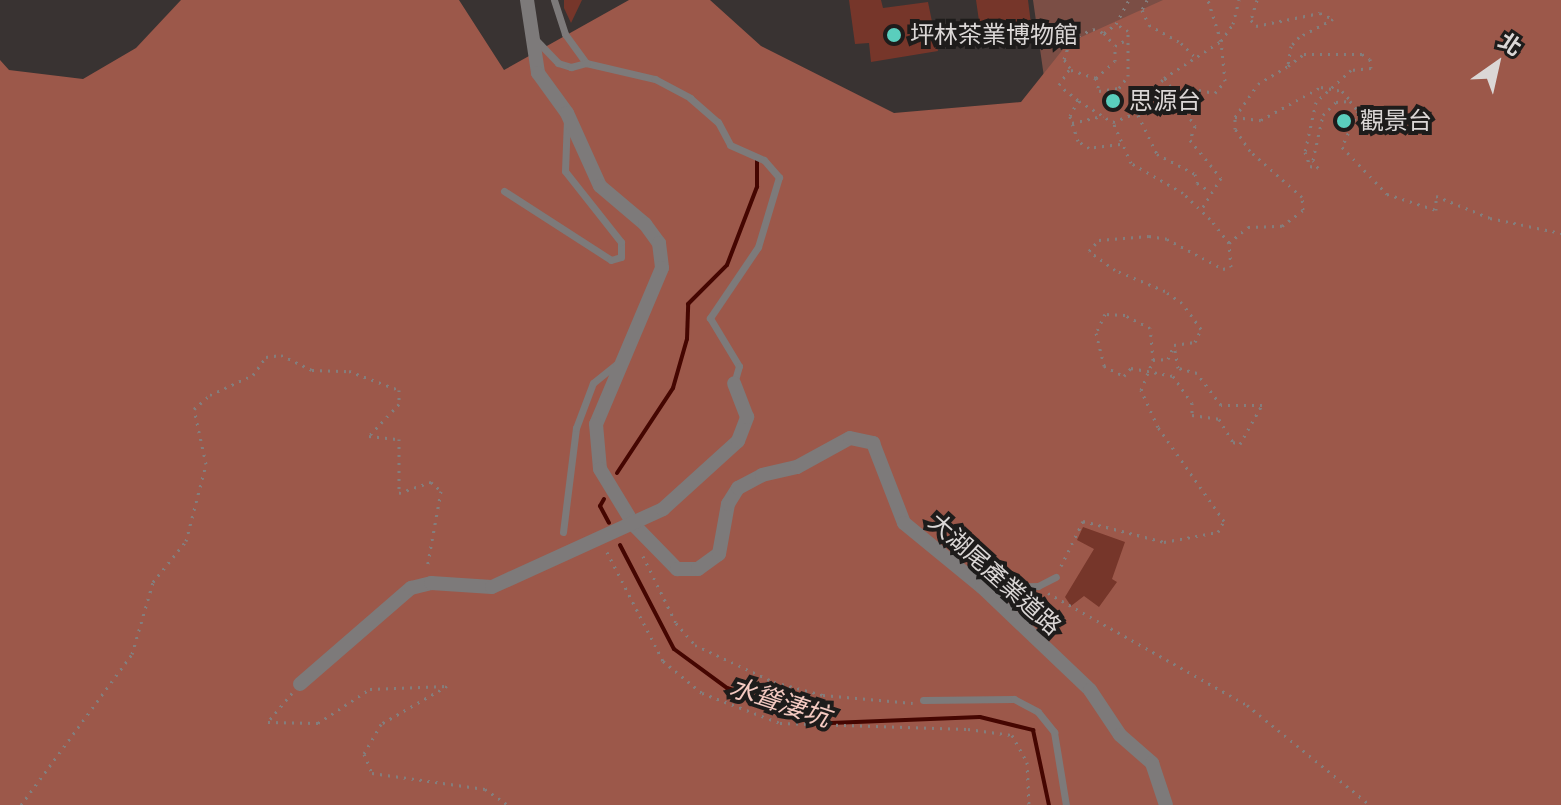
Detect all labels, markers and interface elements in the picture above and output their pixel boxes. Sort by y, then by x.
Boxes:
place label: 坪林茶業博物館 [910,21,1078,49]
north arrow [1457,24,1537,104]
marker: 坪林茶業博物館 [885,26,903,44]
text: 北 [1493,26,1528,62]
place label: 思源台 [1129,87,1201,115]
marker: 思源台 [1104,92,1122,110]
place label: 觀景台 [1360,107,1432,135]
marker: 觀景台 [1335,112,1353,130]
street label: 大湖尾產業道路 [923,507,1067,641]
water label: 水聳淒坑 [726,671,834,733]

